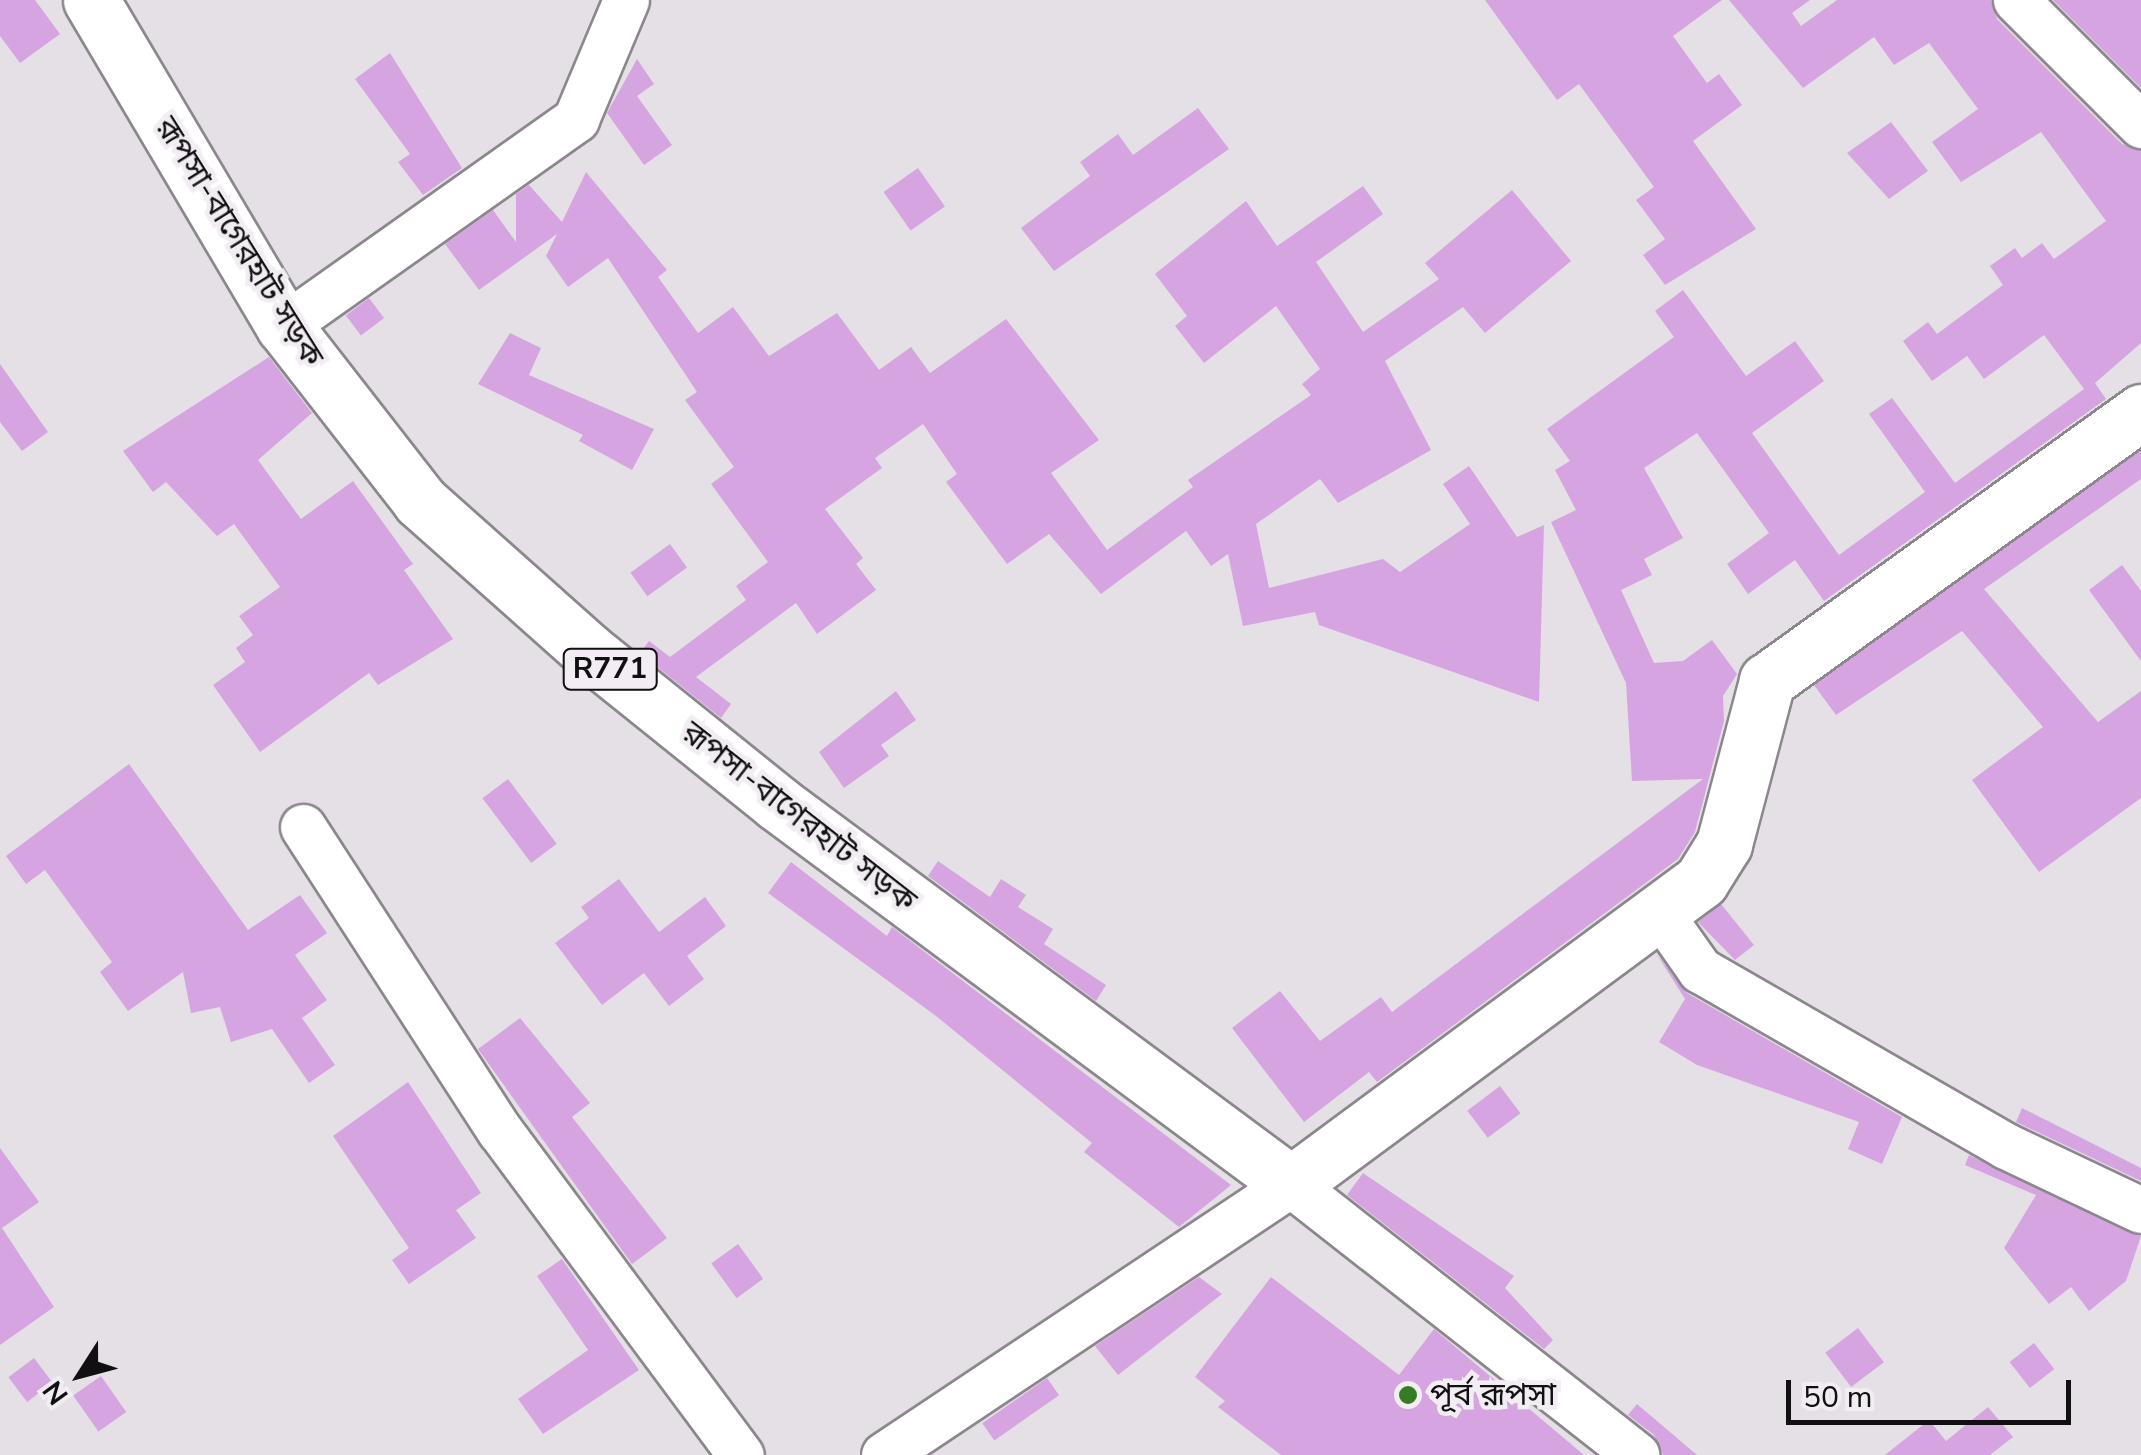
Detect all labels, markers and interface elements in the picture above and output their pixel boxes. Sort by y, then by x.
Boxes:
street label: রূপসা-বাগেরহাট সড়ক [147,110,331,374]
road number: R771 [562,644,658,694]
street label: রূপসা-বাগেরহাট সড়ক [674,714,924,920]
north arrow [30,1325,130,1425]
scale bar [1791,1360,2076,1422]
text: N [34,1373,77,1412]
place label: পূর্ব রূপসা [1430,1376,1556,1414]
text: 50 m [1803,1377,1872,1418]
marker: পূর্ব রূপসা [1395,1382,1421,1408]

